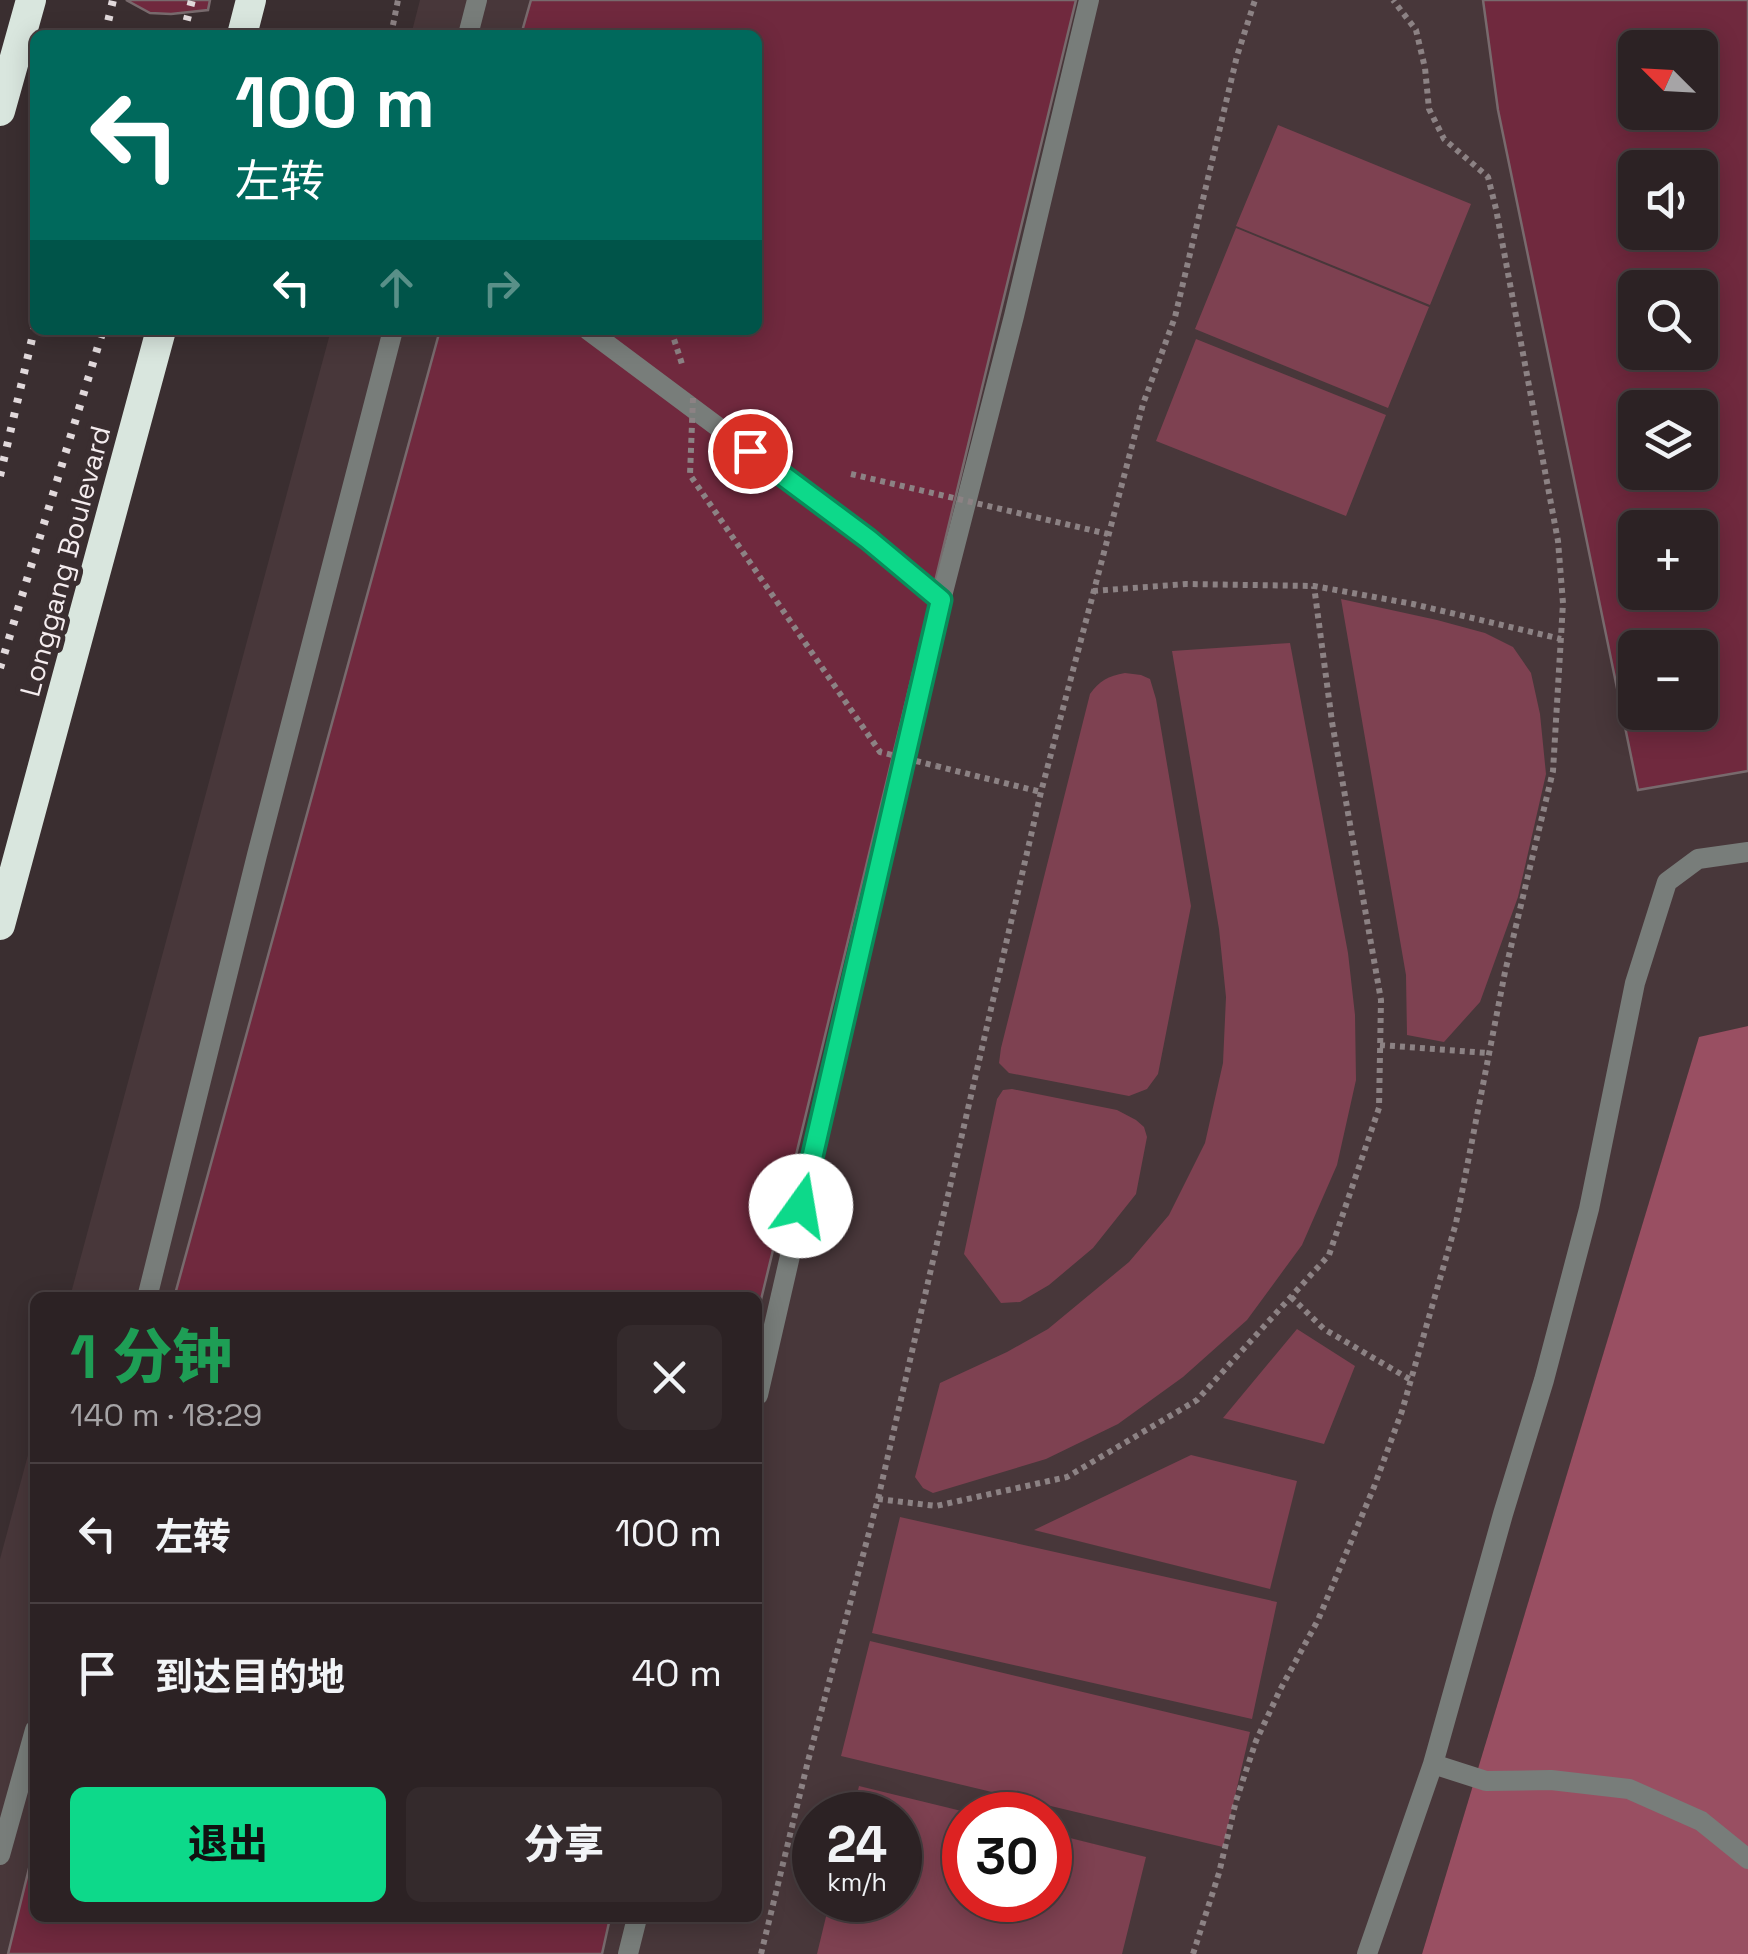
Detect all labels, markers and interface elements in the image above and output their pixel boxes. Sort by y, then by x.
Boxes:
north arrow [1618,30,1718,130]
map controls [1618,30,1718,730]
text: 100 m [235,58,435,147]
icon: left [70,70,200,200]
button: sound [1618,150,1718,250]
text: 左转 [235,153,325,210]
icon: left [264,260,319,315]
icon: ahead [369,260,424,315]
icon: right [474,260,529,315]
button: search [1618,270,1718,370]
button: layers [1618,390,1718,490]
pin [708,409,793,494]
street label: Longgang Boulevard [12,422,118,700]
icon: arrive [723,424,778,479]
button: + [1618,510,1718,610]
button: − [1618,630,1718,730]
position arrow [749,1154,853,1258]
text: 1 分钟 [70,1319,232,1396]
button: close [617,1325,722,1430]
text: 140 m · 18:29 [70,1395,262,1435]
icon: left [70,1506,125,1561]
text: 100 m [615,1509,722,1557]
text: 左转 [155,1513,231,1561]
icon: arrive [70,1646,125,1701]
text: 40 m [631,1649,722,1697]
text: 到达目的地 [155,1653,345,1701]
button: 退出 [70,1787,386,1902]
button: 分享 [406,1787,722,1902]
speed limit sign: 30 [942,1792,1072,1922]
text: 24 [827,1813,887,1877]
text: km/h [827,1866,887,1898]

